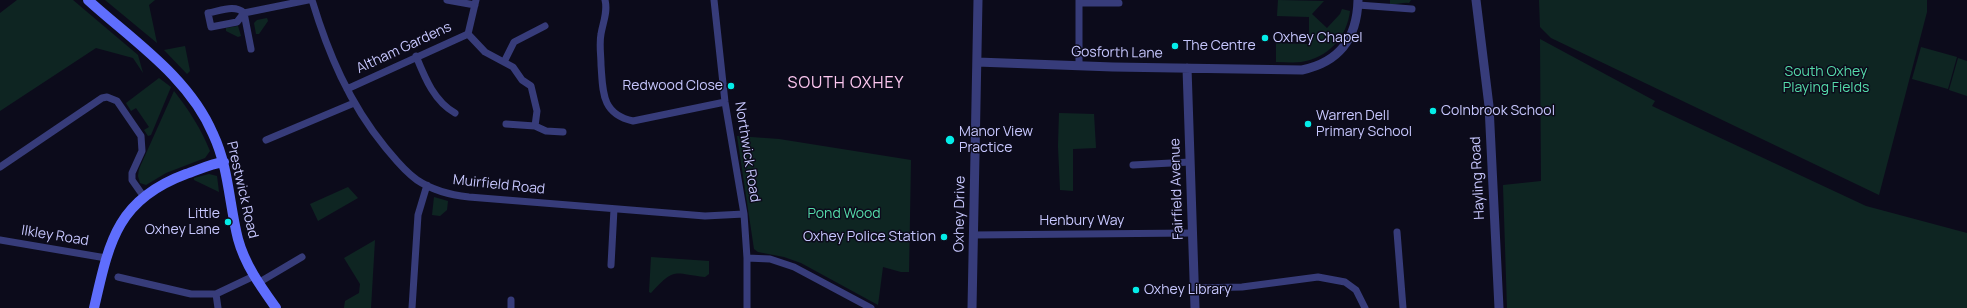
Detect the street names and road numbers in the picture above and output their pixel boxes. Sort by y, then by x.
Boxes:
street label: Altham Gardens [354,19,454,77]
street label: Gosforth Lane [1071,44,1163,62]
street label: Northwick Road [731,101,763,203]
street label: Hayling Road [1467,136,1489,220]
street label: Fairfield Avenue [1167,138,1187,240]
street label: Prestwick Road [223,140,261,240]
street label: Muirfield Road [452,172,546,198]
street label: Oxhey Drive [951,176,969,252]
street label: Henbury Way [1040,213,1124,229]
street label: Ilkley Road [20,222,90,250]

